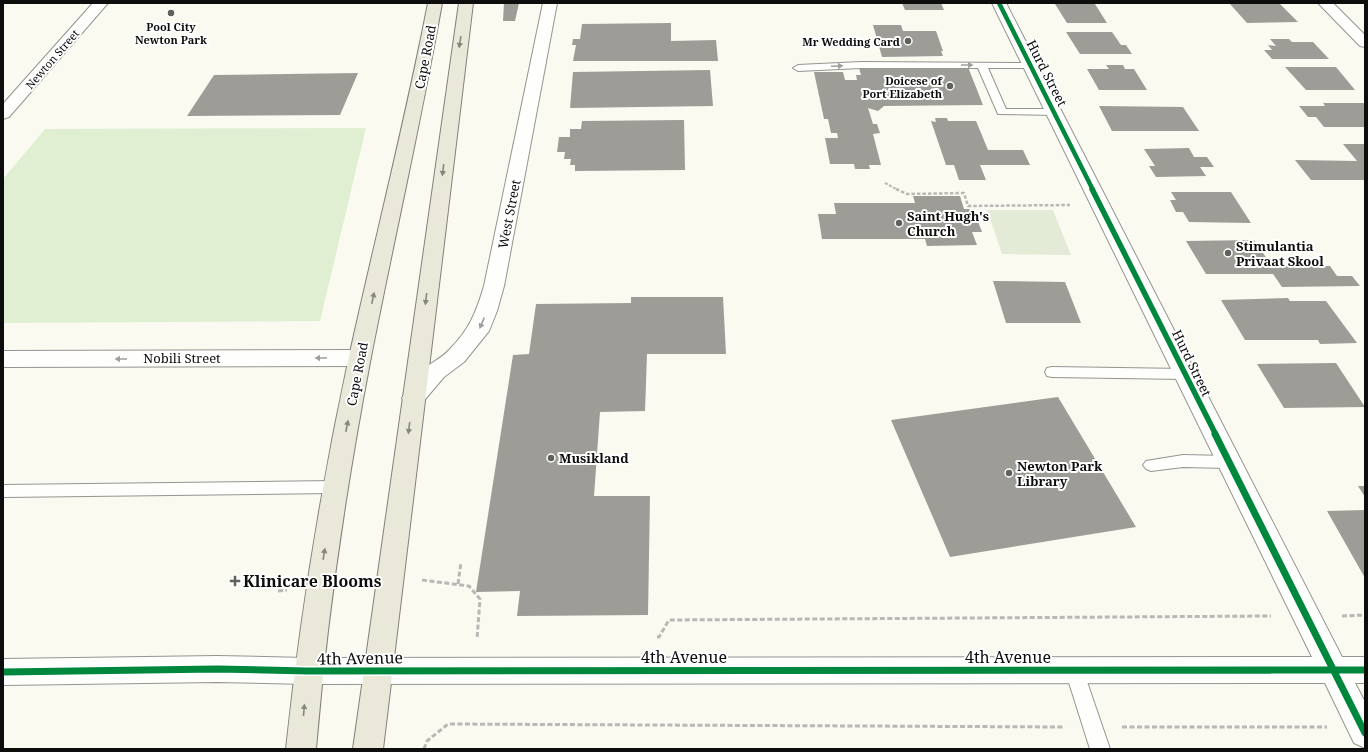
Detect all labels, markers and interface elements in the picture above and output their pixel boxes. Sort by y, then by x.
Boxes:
marker: Pool City Newton Park [166,8,176,18]
place label: Pool City Newton Park [135,19,207,47]
street label: Cape Road [410,23,440,91]
street label: Newton Street [22,26,82,92]
place label: Mr Wedding Card [802,34,900,49]
one-way arrow [457,35,463,48]
marker: Mr Wedding Card [903,36,913,46]
street label: Hurd Street [1023,37,1072,110]
one-way arrow [961,62,974,68]
one-way arrow [831,63,844,69]
place label: Doicese of Port Elizabeth [863,73,944,101]
marker: Doicese of Port Elizabeth [945,81,955,91]
one-way arrow [440,164,446,176]
street label: West Street [493,178,525,250]
place label: Saint Hugh's Church [907,207,989,240]
marker: Saint Hugh's Church [894,218,904,228]
place label: Stimulantia Privaat Skool [1236,237,1324,270]
marker: Stimulantia Privaat Skool [1223,248,1233,258]
one-way arrow [371,292,377,304]
one-way arrow [423,293,429,305]
one-way arrow [479,318,485,330]
street label: Hurd Street [1168,327,1216,400]
street label: Cape Road [342,340,372,408]
street label: Nobili Street [143,349,221,367]
one-way arrow [314,355,327,361]
one-way arrow [114,356,127,362]
one-way arrow [344,419,350,432]
one-way arrow [406,422,413,434]
place label: Musikland [559,449,629,467]
marker: Musikland [546,453,556,463]
place label: Newton Park Library [1017,457,1103,490]
marker: Newton Park Library [1004,468,1014,478]
one-way arrow [322,547,328,560]
place label: Klinicare Blooms [243,570,382,592]
marker: Klinicare Blooms [230,576,240,586]
street label: 4th Avenue [317,646,403,670]
street label: 4th Avenue [641,646,727,668]
street label: 4th Avenue [965,646,1051,668]
one-way arrow [300,704,307,716]

